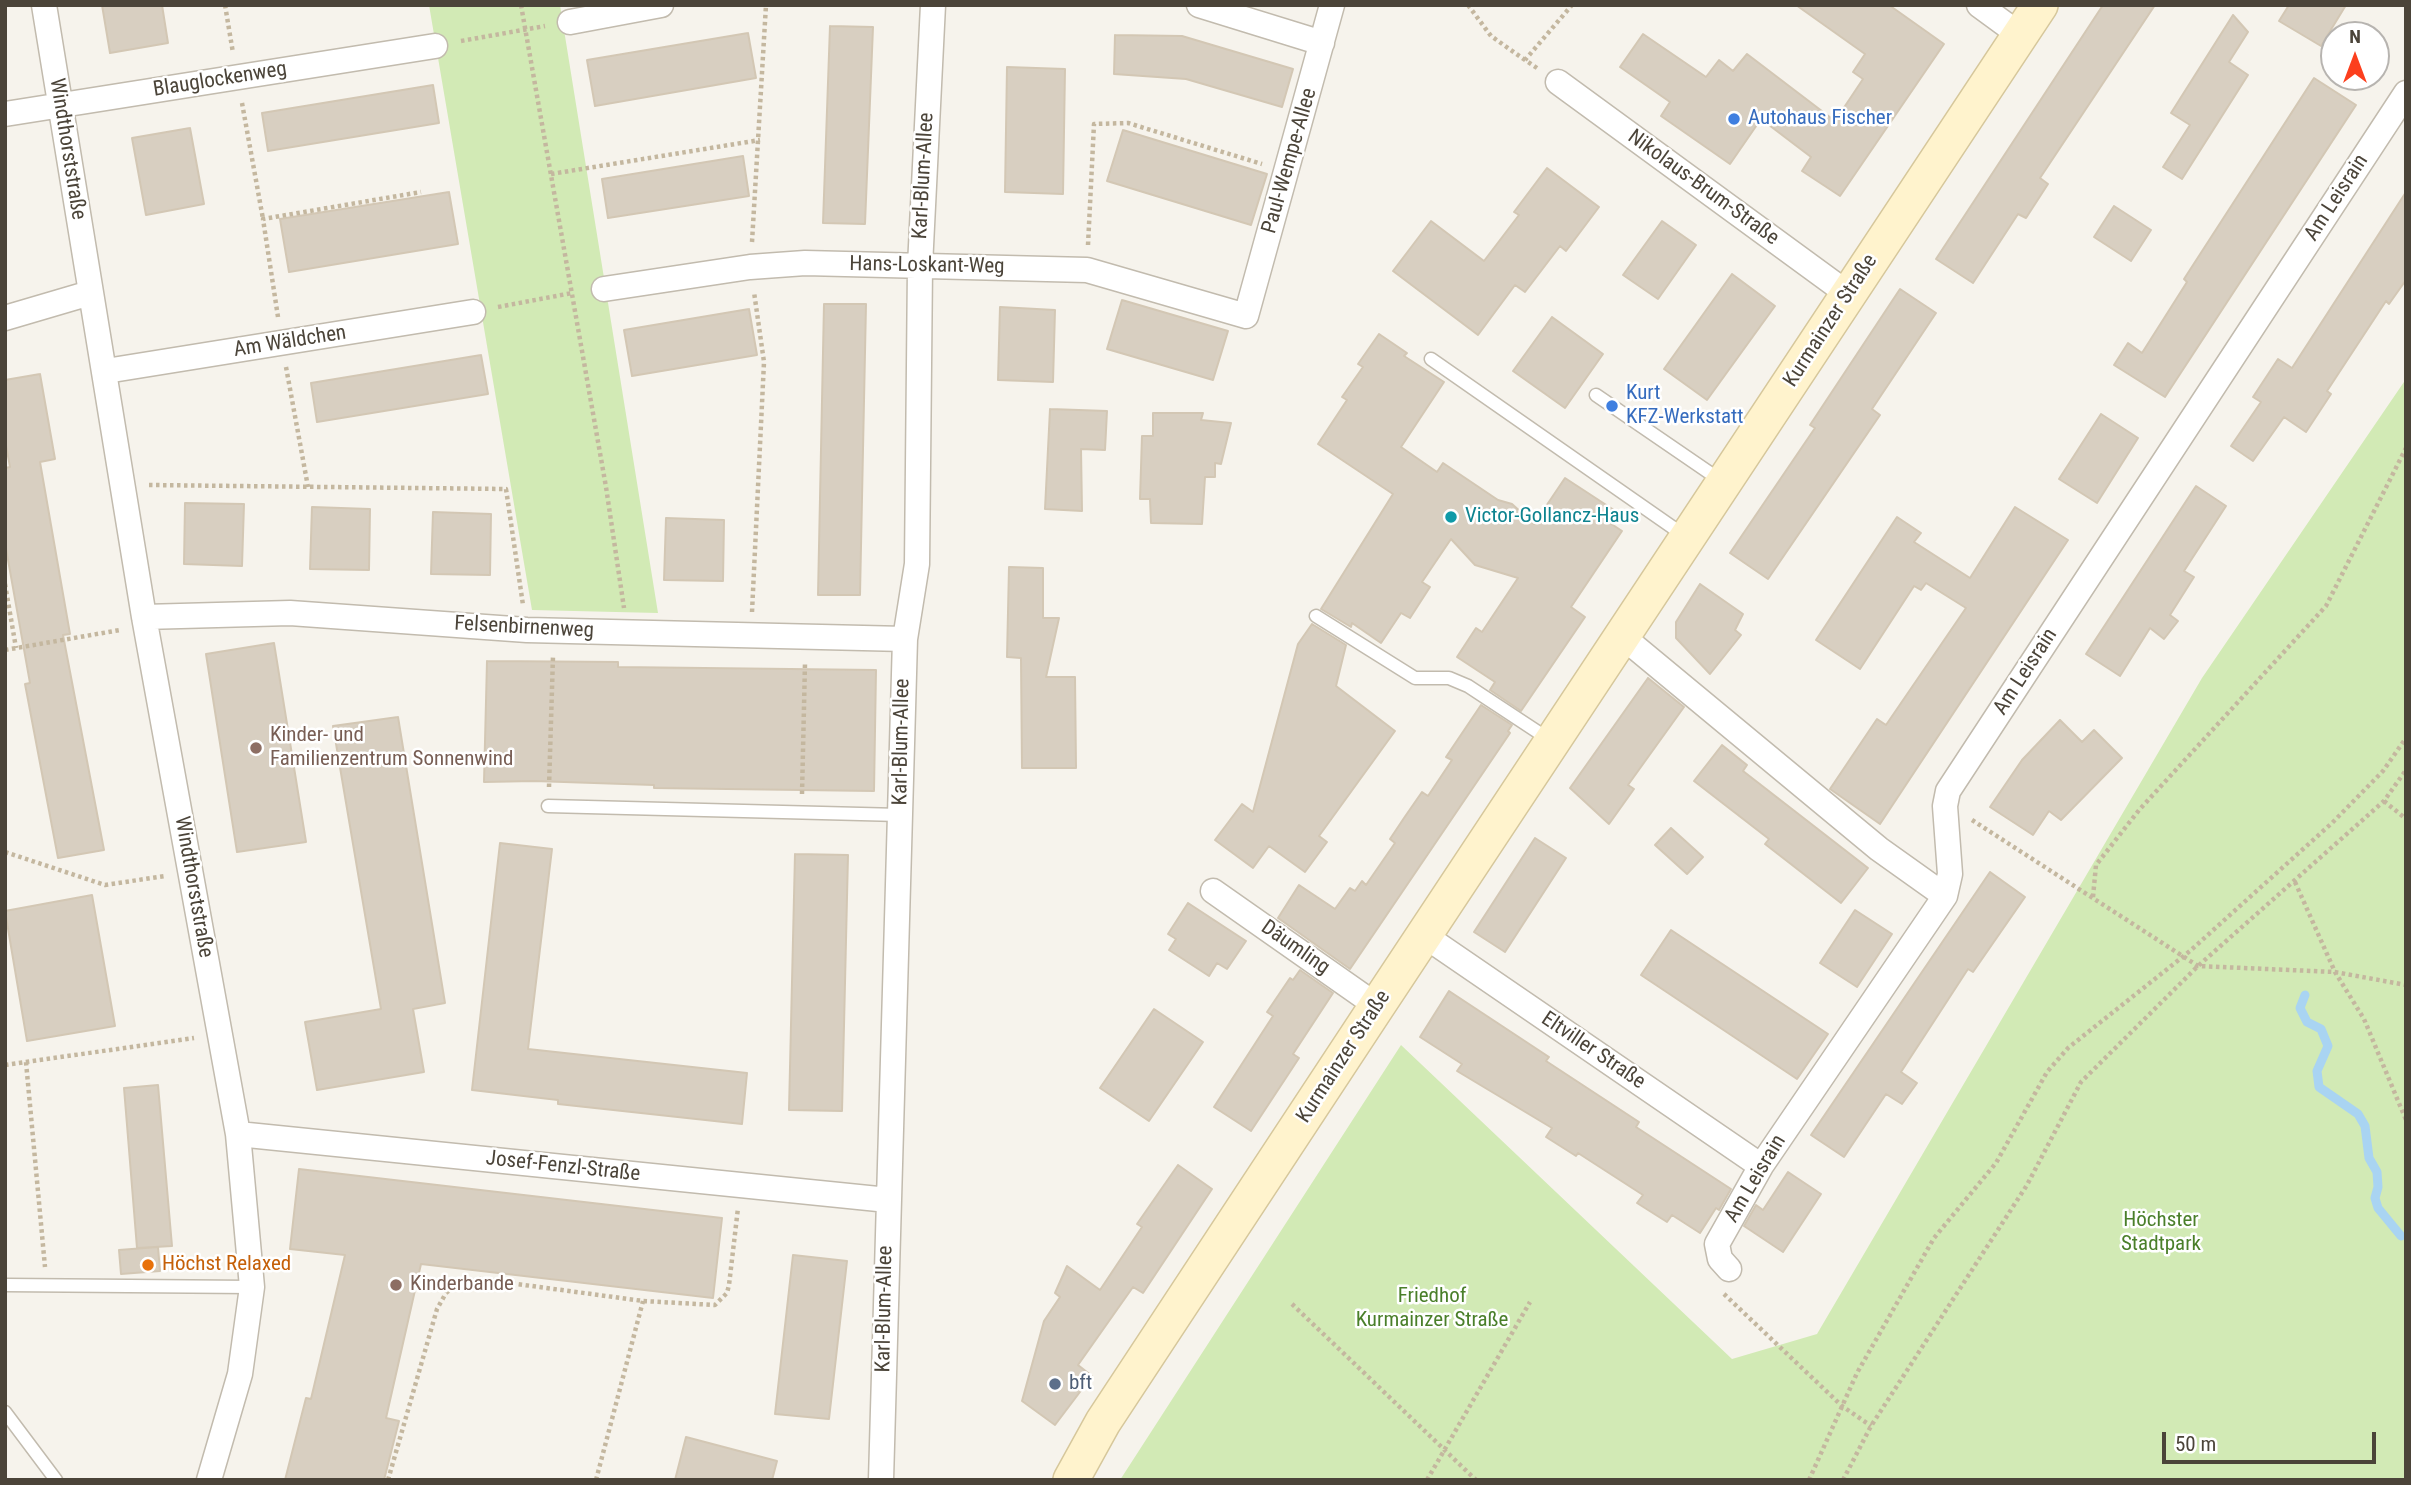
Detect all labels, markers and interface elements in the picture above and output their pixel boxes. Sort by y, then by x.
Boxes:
north arrow [2320,21,2390,91]
text: N [2349,25,2361,48]
street label: Blauglockenweg [151,57,289,103]
street label: Windthorststraße [43,76,91,222]
street label: Paul-Wempe-Allee [1257,85,1323,237]
place label: Autohaus Fischer [1748,106,1892,132]
marker: Autohaus Fischer [1726,111,1742,127]
street label: Karl-Blum-Allee [908,112,940,240]
street label: Nikolaus-Brum-Straße [1623,125,1783,251]
street label: Am Leisrain [2300,150,2374,246]
street label: Kurmainzer Straße [1779,250,1883,392]
street label: Hans-Loskant-Weg [849,252,1005,280]
street label: Am Wäldchen [232,321,348,363]
place label: Kurt KFZ-Werkstatt [1626,381,1743,431]
marker: Kurt KFZ-Werkstatt [1604,398,1620,414]
place label: Victor-Gollancz-Haus [1465,504,1639,530]
marker: Victor-Gollancz-Haus [1443,509,1459,525]
street label: Felsenbirnenweg [454,612,594,644]
street label: Am Leisrain [1989,624,2063,720]
street label: Karl-Blum-Allee [888,678,916,806]
place label: Kinder- und Familienzentrum Sonnenwind [270,723,513,773]
marker: Kinder- und Familienzentrum Sonnenwind [248,740,264,756]
street label: Windthorststraße [168,814,218,960]
street label: Däumling [1256,915,1334,981]
street label: Kurmainzer Straße [1292,986,1396,1128]
street label: Eltviller Straße [1536,1007,1650,1095]
street label: Am Leisrain [1720,1131,1792,1227]
street label: Josef-Fenzl-Straße [485,1146,641,1188]
park label: Höchster Stadtpark [2121,1208,2201,1258]
street label: Karl-Blum-Allee [871,1245,899,1373]
place label: Höchst Relaxed [162,1252,291,1278]
marker: Höchst Relaxed [140,1257,156,1273]
place label: Kinderbande [410,1272,514,1298]
marker: Kinderbande [388,1277,404,1293]
park label: Friedhof Kurmainzer Straße [1356,1284,1508,1334]
place label: bft [1069,1371,1092,1397]
marker: bft [1047,1376,1063,1392]
scale bar [2166,1418,2380,1462]
text: 50 m [2175,1432,2216,1456]

